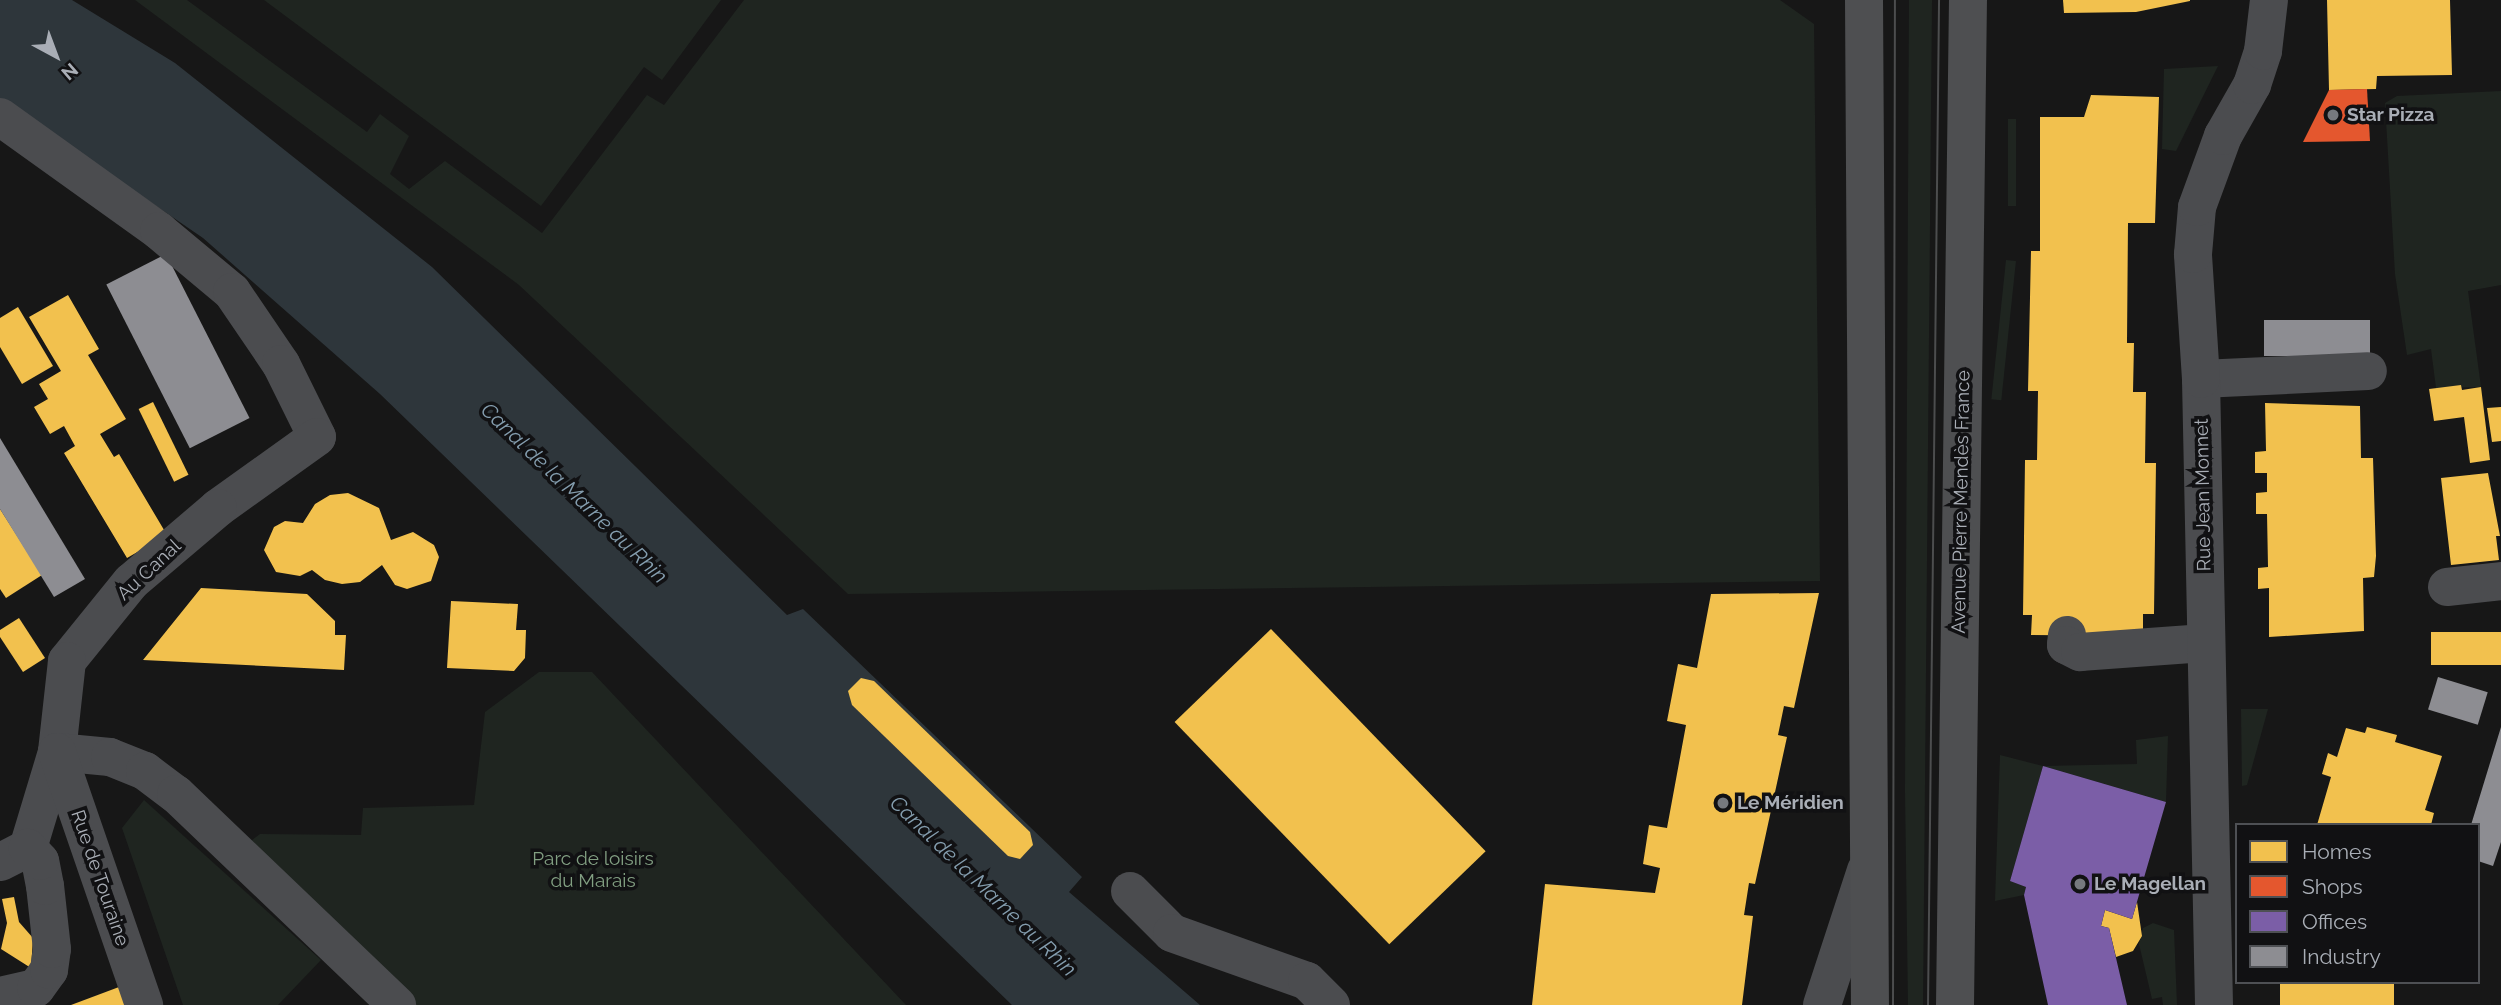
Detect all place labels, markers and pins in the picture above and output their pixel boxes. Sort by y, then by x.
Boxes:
place label: Star Pizza [2347,104,2435,126]
marker: Star Pizza [2325,107,2341,123]
place label: Le Méridien [1737,792,1844,814]
marker: Le Méridien [1715,795,1731,811]
place label: Le Magellan [2094,873,2206,895]
marker: Le Magellan [2072,876,2088,892]

